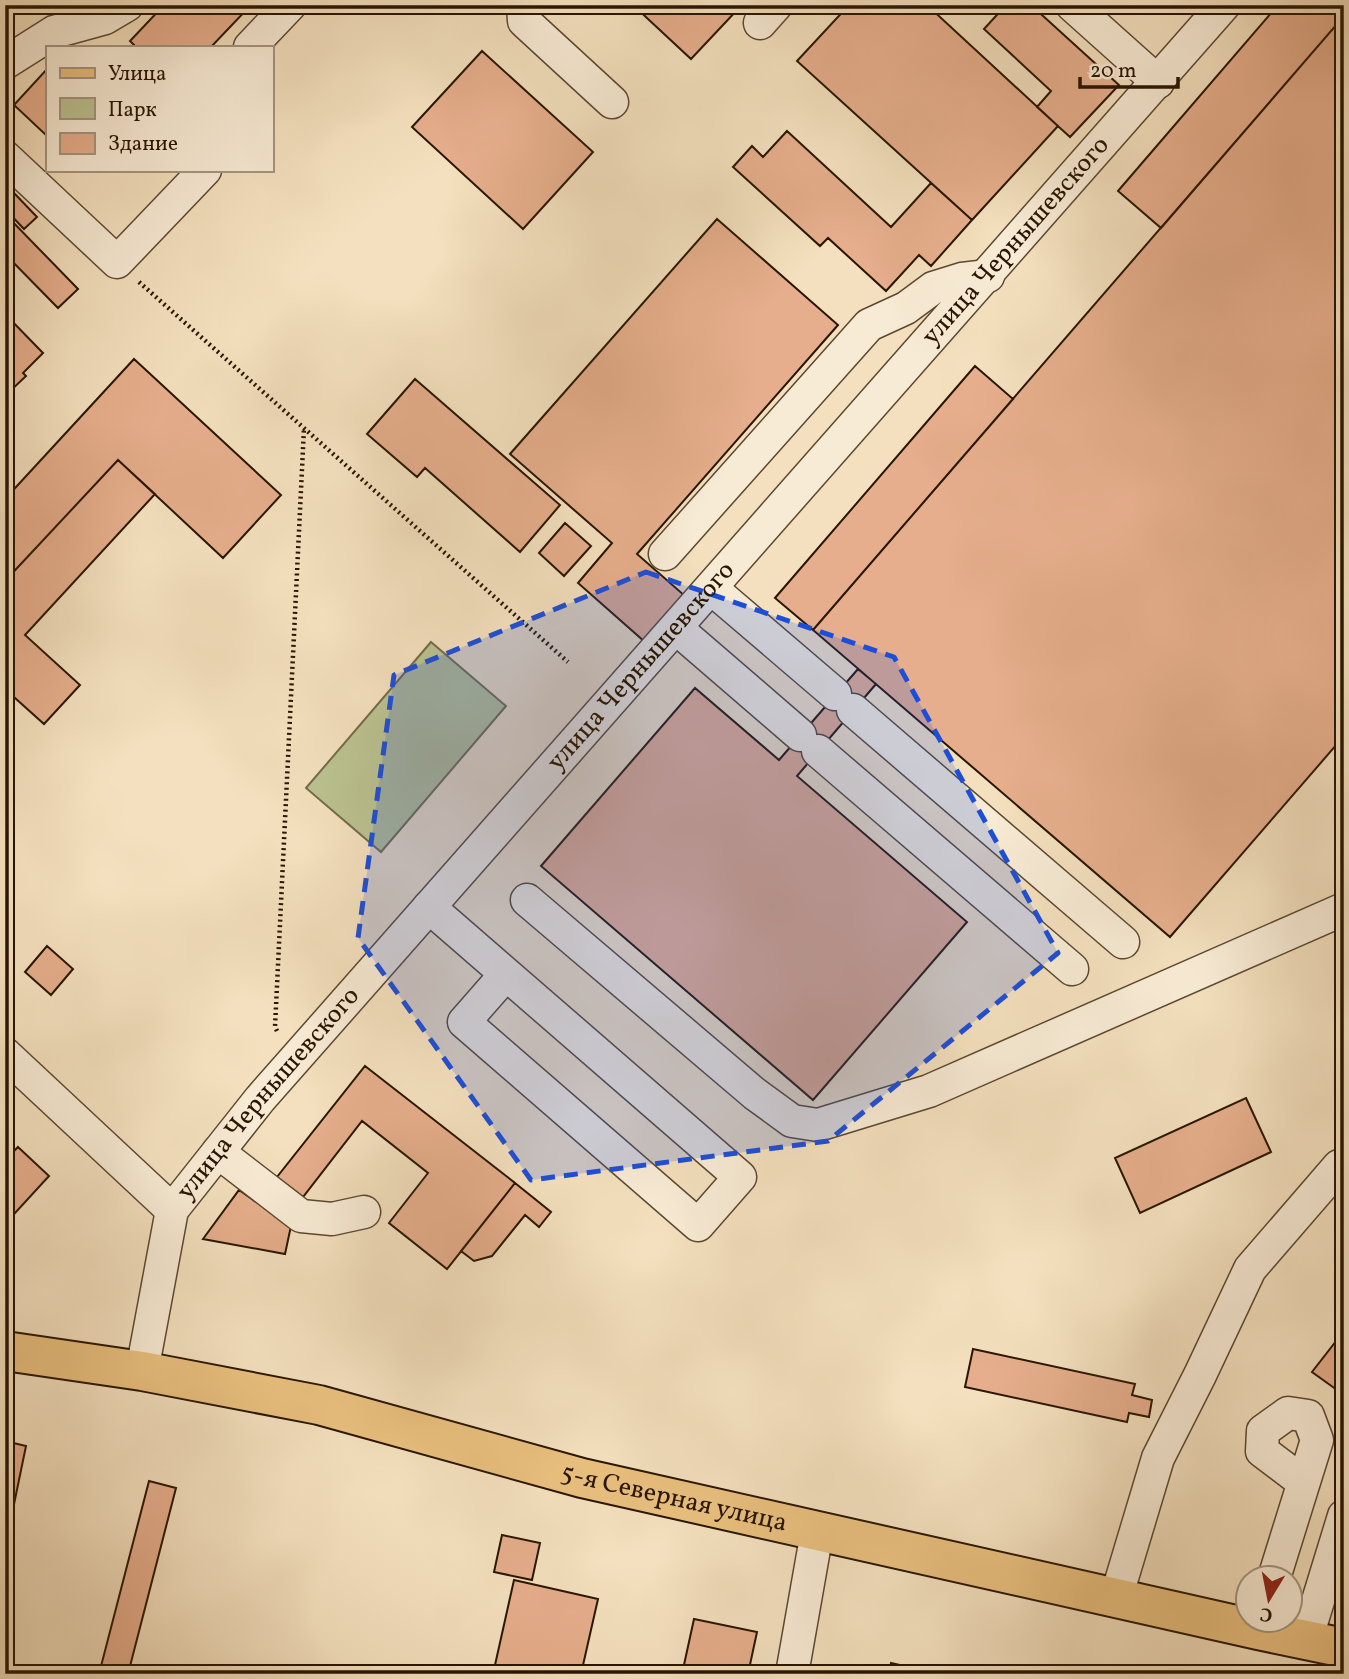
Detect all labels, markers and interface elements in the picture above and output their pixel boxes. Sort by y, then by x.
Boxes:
legend [46,46,273,172]
scale bar [1080,46,1178,90]
text: 20 m [1090,57,1136,86]
text: Улица [108,60,166,89]
text: Парк [108,96,157,125]
street label: улица Чернышевского [914,128,1118,354]
text: Здание [108,130,178,159]
street label: улица Чернышевского [539,554,743,779]
street label: улица Чернышевского [169,979,369,1208]
street label: 5-я Северная улица [557,1455,791,1542]
north arrow [1234,1564,1304,1634]
text: С [1258,1600,1275,1628]

